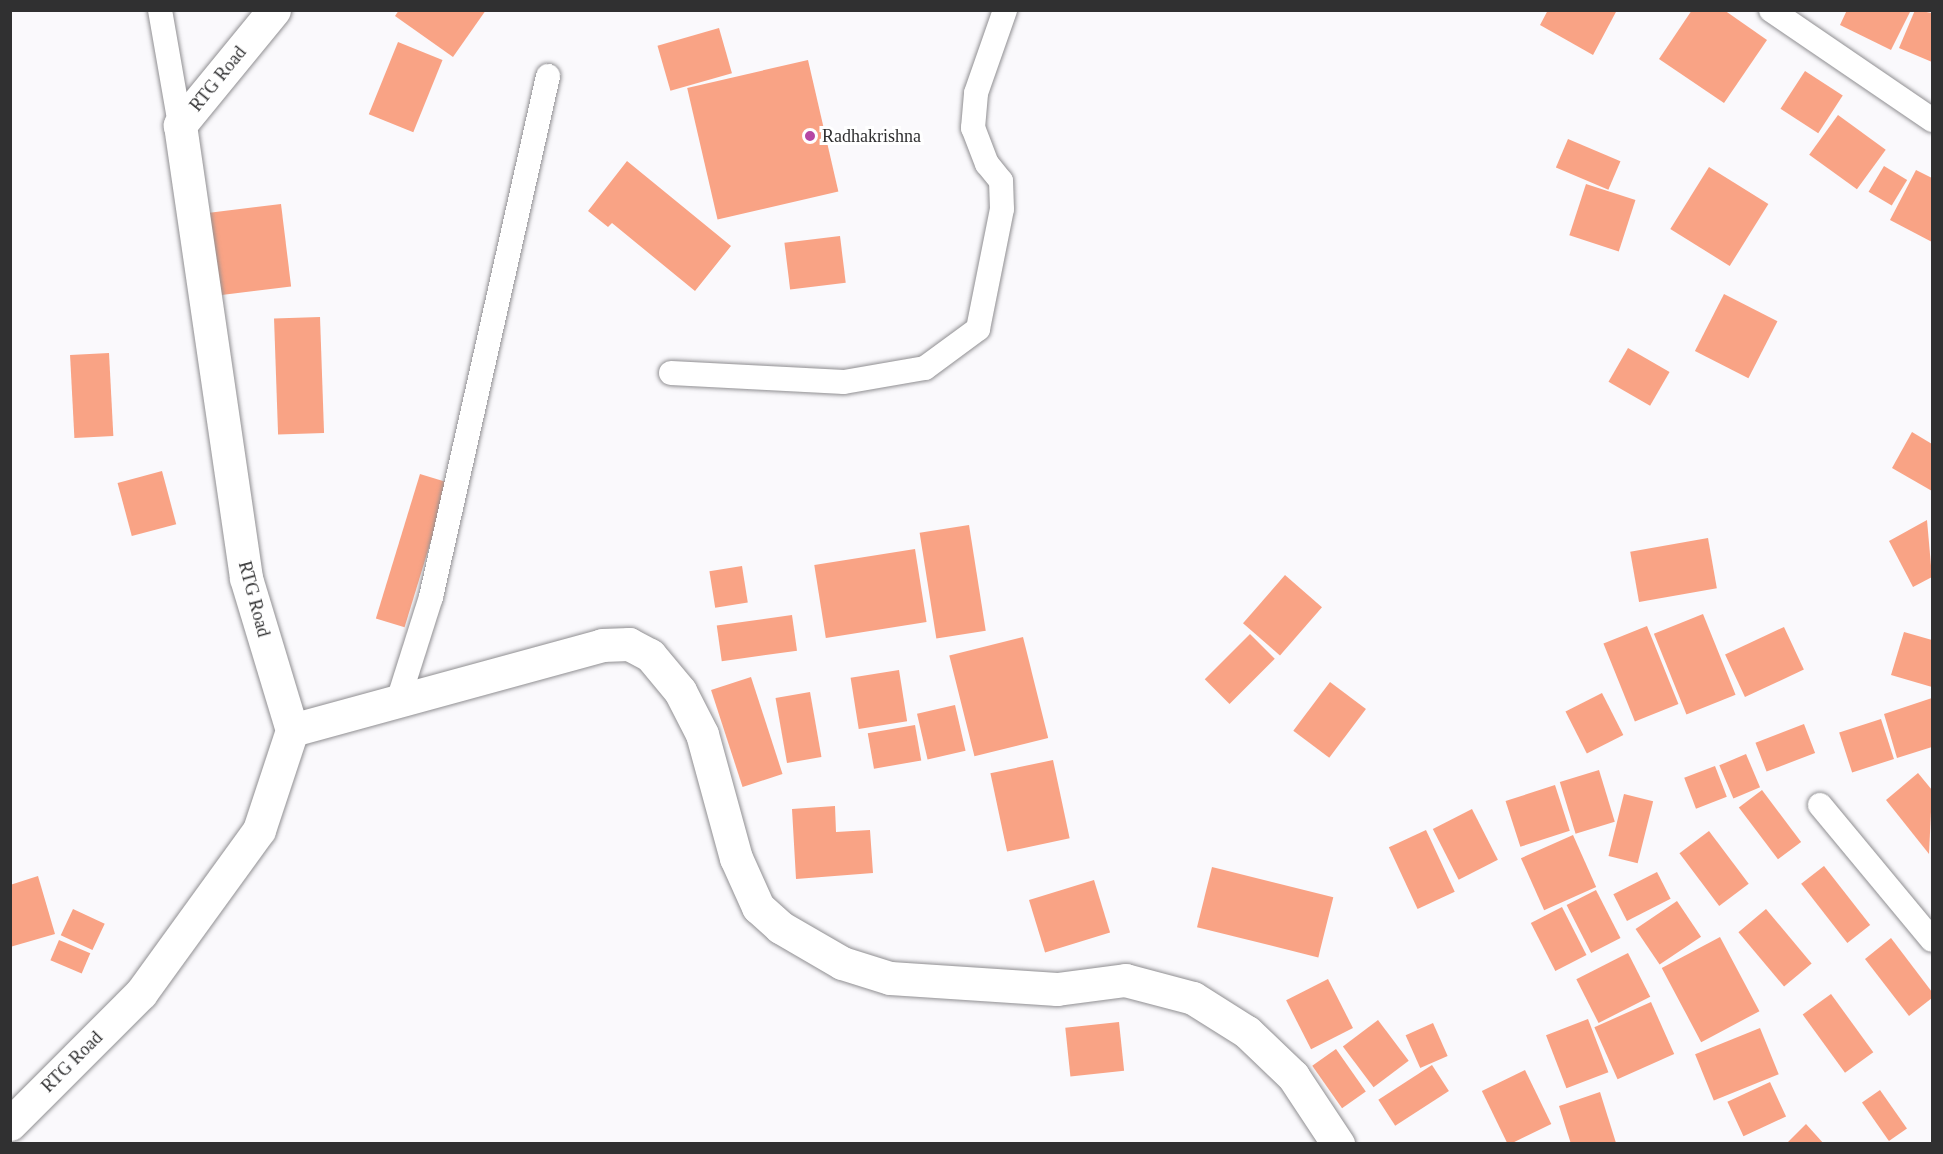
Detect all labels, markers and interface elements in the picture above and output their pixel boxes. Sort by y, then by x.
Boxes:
street label: RTG Road [185,42,251,116]
place label: Radhakrishna [822,125,921,147]
marker: Radhakrishna [803,129,817,143]
street label: RTG Road [234,559,274,639]
street label: RTG Road [37,1027,107,1097]

